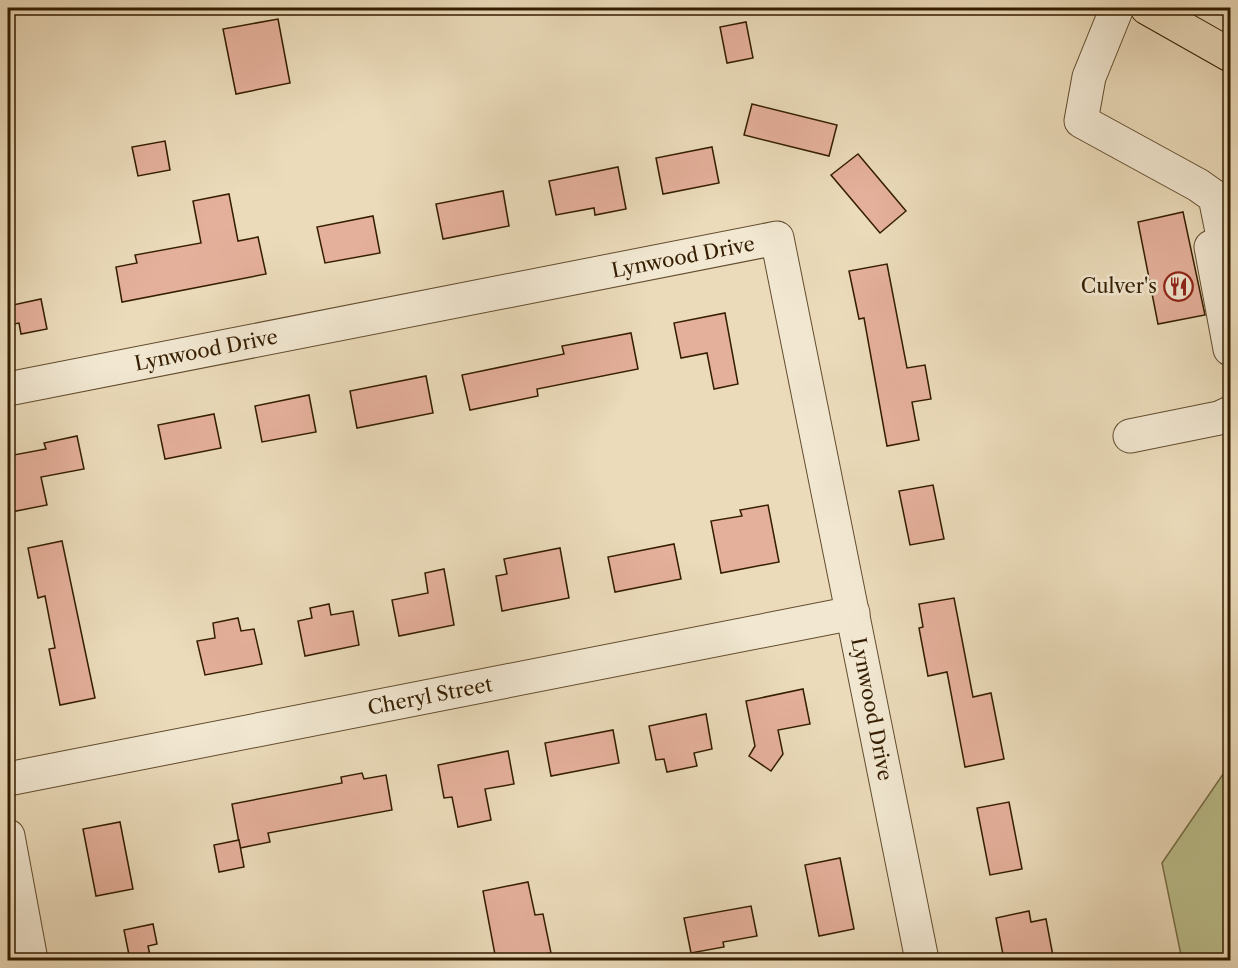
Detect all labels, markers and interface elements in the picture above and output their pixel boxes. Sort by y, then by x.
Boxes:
street label: Lynwood Drive [609,231,757,283]
restaurant icon: Culver's [1162,270,1194,302]
place label: Culver's [1081,274,1157,298]
street label: Lynwood Drive [132,324,280,376]
street label: Lynwood Drive [846,635,898,783]
street label: Cheryl Street [366,672,494,720]

